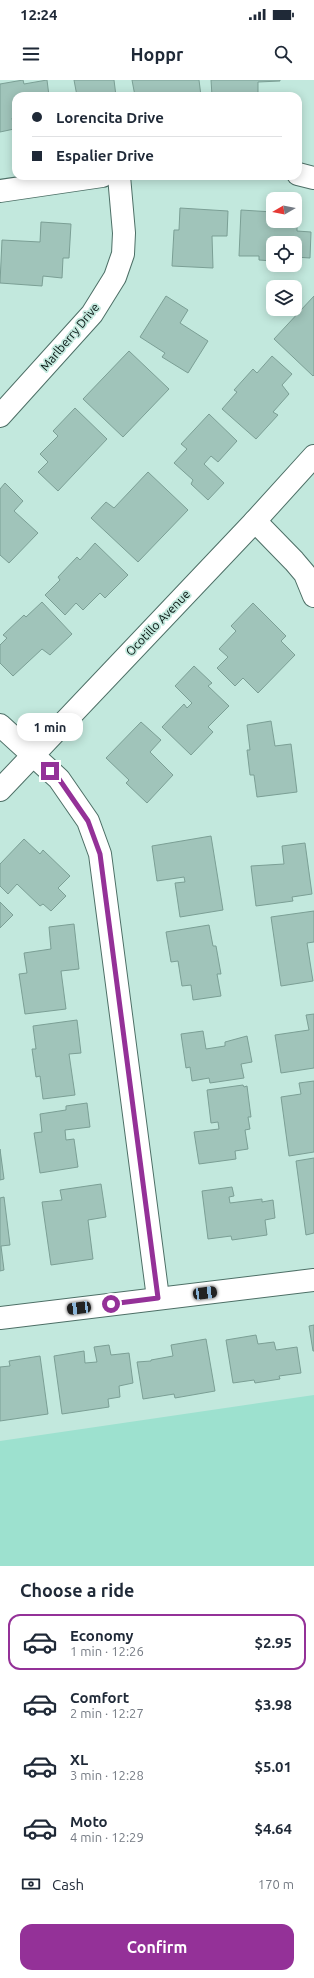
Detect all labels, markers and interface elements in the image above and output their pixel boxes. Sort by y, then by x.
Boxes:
text: 12:24 [20,6,58,23]
icon: menu [20,43,42,65]
icon: search [272,43,294,65]
text: Hoppr [131,44,183,64]
text: Lorencita Drive [56,109,164,126]
text: Espalier Drive [56,147,154,164]
north arrow [266,192,302,228]
map controls [266,192,302,316]
button: locate [266,236,302,272]
button: layers [266,280,302,316]
street label: Marlberry Drive [38,300,102,373]
street label: Ocotillo Avenue [123,587,192,658]
callout: 1 min [17,713,83,741]
text: 1 min [34,720,66,734]
route end [41,762,59,780]
car [192,1286,218,1300]
route start [102,1295,120,1313]
car [66,1301,92,1315]
text: Choose a ride [20,1580,134,1600]
icon: car [22,1624,58,1660]
text: Economy [70,1627,134,1644]
text: $2.95 [254,1634,292,1651]
text: 1 min · 12:26 [70,1644,144,1658]
icon: car [22,1686,58,1722]
text: Comfort [70,1689,129,1706]
text: $3.98 [254,1696,292,1713]
text: 2 min · 12:27 [70,1706,144,1720]
icon: car [22,1748,58,1784]
text: XL [70,1751,88,1768]
text: $5.01 [254,1758,292,1775]
text: 3 min · 12:28 [70,1768,144,1782]
icon: car [22,1810,58,1846]
text: Moto [70,1813,108,1830]
text: $4.64 [254,1820,292,1837]
text: 4 min · 12:29 [70,1830,144,1844]
icon: cash [20,1873,42,1895]
text: Cash [52,1876,84,1893]
text: 170 m [258,1877,294,1891]
button: Confirm [20,1924,294,1970]

